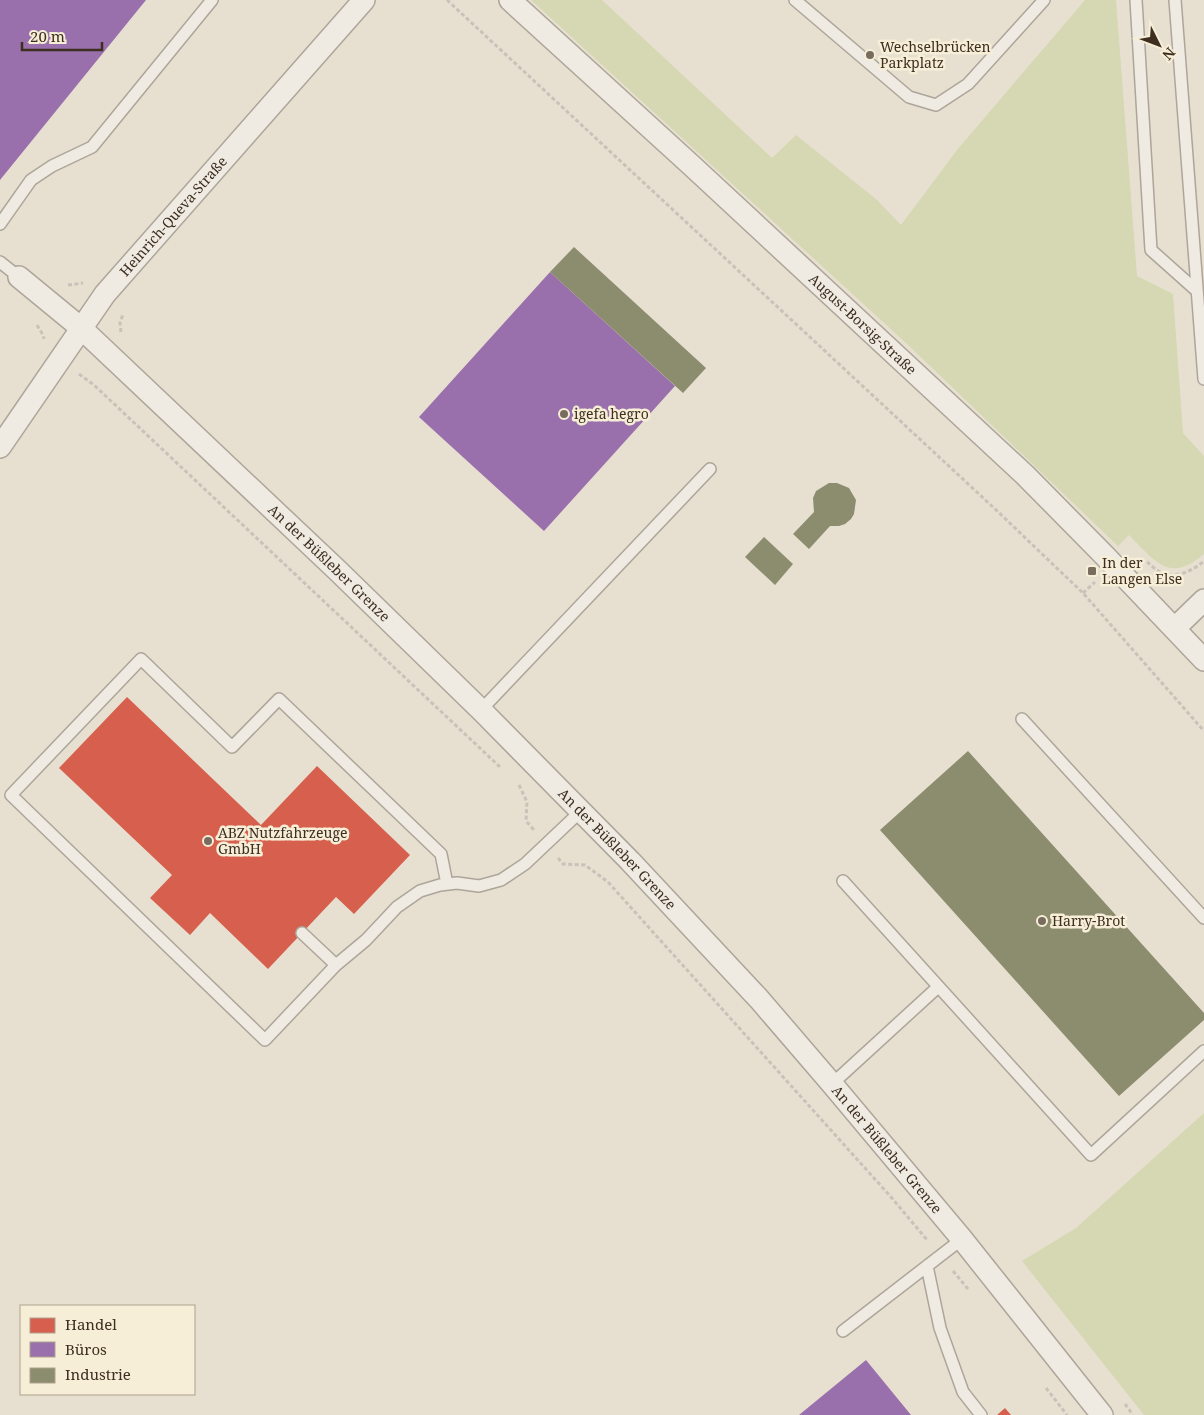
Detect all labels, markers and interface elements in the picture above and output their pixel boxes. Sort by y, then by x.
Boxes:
scale bar [22,20,102,52]
north arrow [1134,20,1184,70]
text: 20 m [30,26,65,46]
place label: Wechselbrücken Parkplatz [880,37,991,72]
text: N [1158,44,1180,64]
marker: Wechselbrücken Parkplatz [864,49,876,61]
street label: Heinrich-Queva-Straße [115,152,231,280]
street label: August-Borsig-Straße [805,269,921,379]
place label: igefa hegro [574,404,649,423]
marker: igefa hegro [558,408,570,420]
street label: An der Büßleber Grenze [264,500,394,626]
place label: In der Langen Else [1102,553,1182,588]
marker: In der Langen Else [1086,565,1098,577]
street label: An der Büßleber Grenze [554,784,681,914]
place label: ABZ Nutzfahrzeuge GmbH [218,823,347,858]
marker: ABZ Nutzfahrzeuge GmbH [202,835,214,847]
place label: Harry-Brot [1052,911,1125,930]
marker: Harry-Brot [1036,915,1048,927]
street label: An der Büßleber Grenze [828,1081,947,1217]
legend [20,1305,195,1395]
text: Handel [65,1314,117,1334]
text: Büros [65,1339,107,1359]
text: Industrie [65,1364,131,1384]

